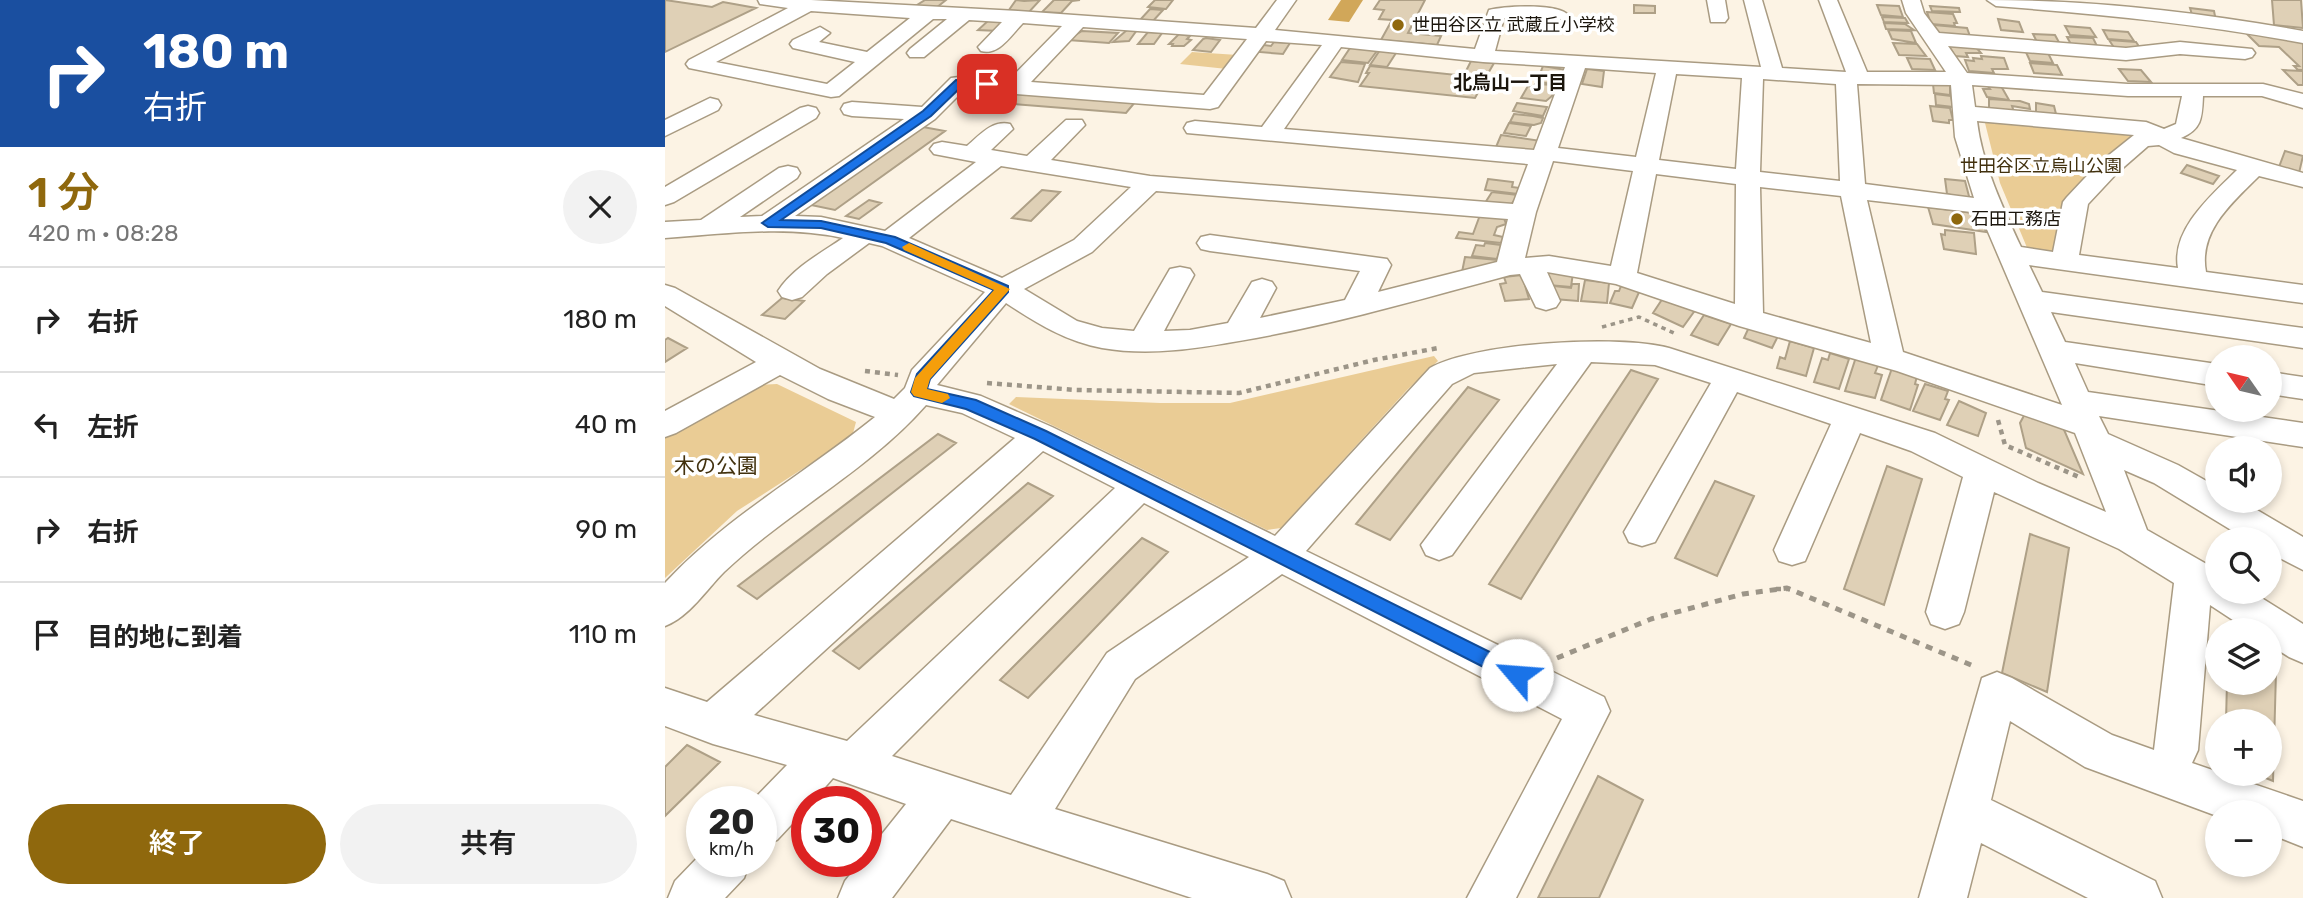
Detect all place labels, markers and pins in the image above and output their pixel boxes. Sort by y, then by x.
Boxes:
place label: 世田谷区立 武蔵丘小学校 [1412,14,1614,36]
marker: 世田谷区立 武蔵丘小学校 [1390,17,1406,33]
pin [957,54,1017,114]
place label: 石田工務店 [1971,208,2061,230]
marker: 石田工務店 [1949,211,1965,227]

